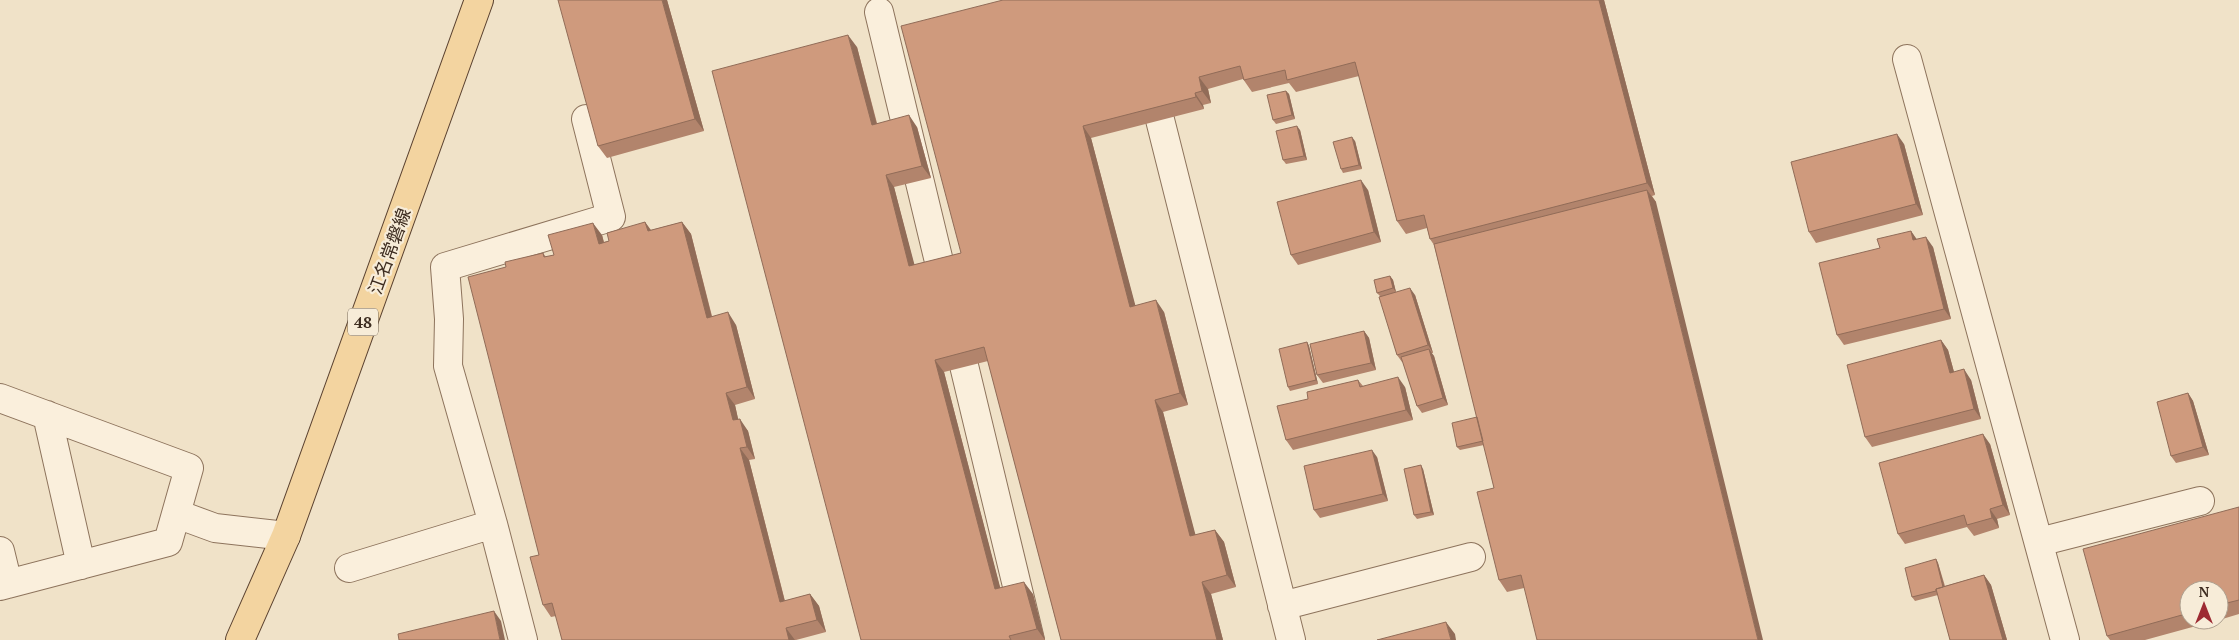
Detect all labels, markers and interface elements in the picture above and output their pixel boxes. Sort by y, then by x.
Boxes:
street label: 江名常磐線 [362,205,416,297]
road number: 48 [348,308,378,336]
north arrow [2179,580,2229,630]
text: N [2199,582,2210,601]

